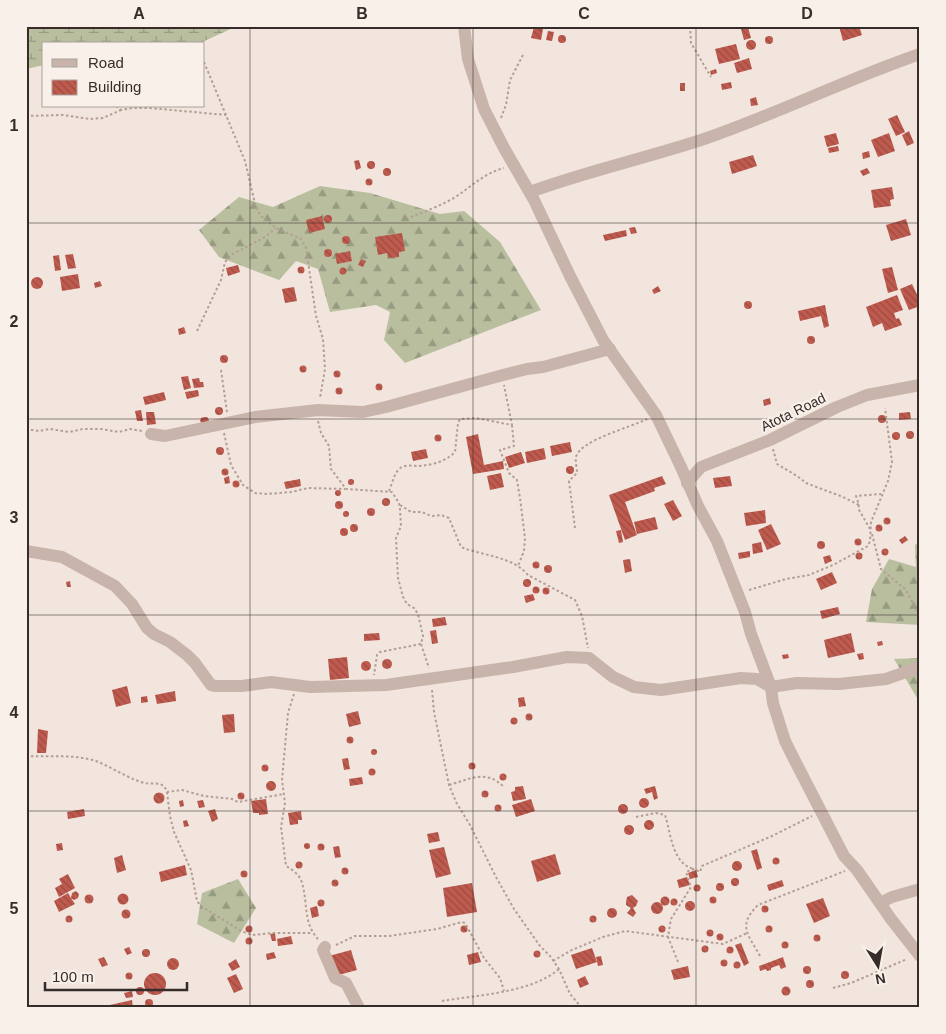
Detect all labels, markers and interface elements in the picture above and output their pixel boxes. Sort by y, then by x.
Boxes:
text: A [133,5,145,22]
text: B [356,5,368,22]
text: C [578,5,590,22]
text: D [801,5,813,22]
legend [42,42,205,108]
text: Road [88,54,124,71]
text: Building [88,78,141,95]
text: 1 [10,117,19,134]
text: 2 [10,313,19,330]
street label: Atota Road [758,389,828,435]
text: 3 [10,509,19,526]
text: 4 [10,704,19,721]
text: 5 [10,900,19,917]
north arrow [854,942,904,992]
scale bar [45,959,188,991]
text: 100 m [52,968,94,985]
text: N [874,970,887,988]

